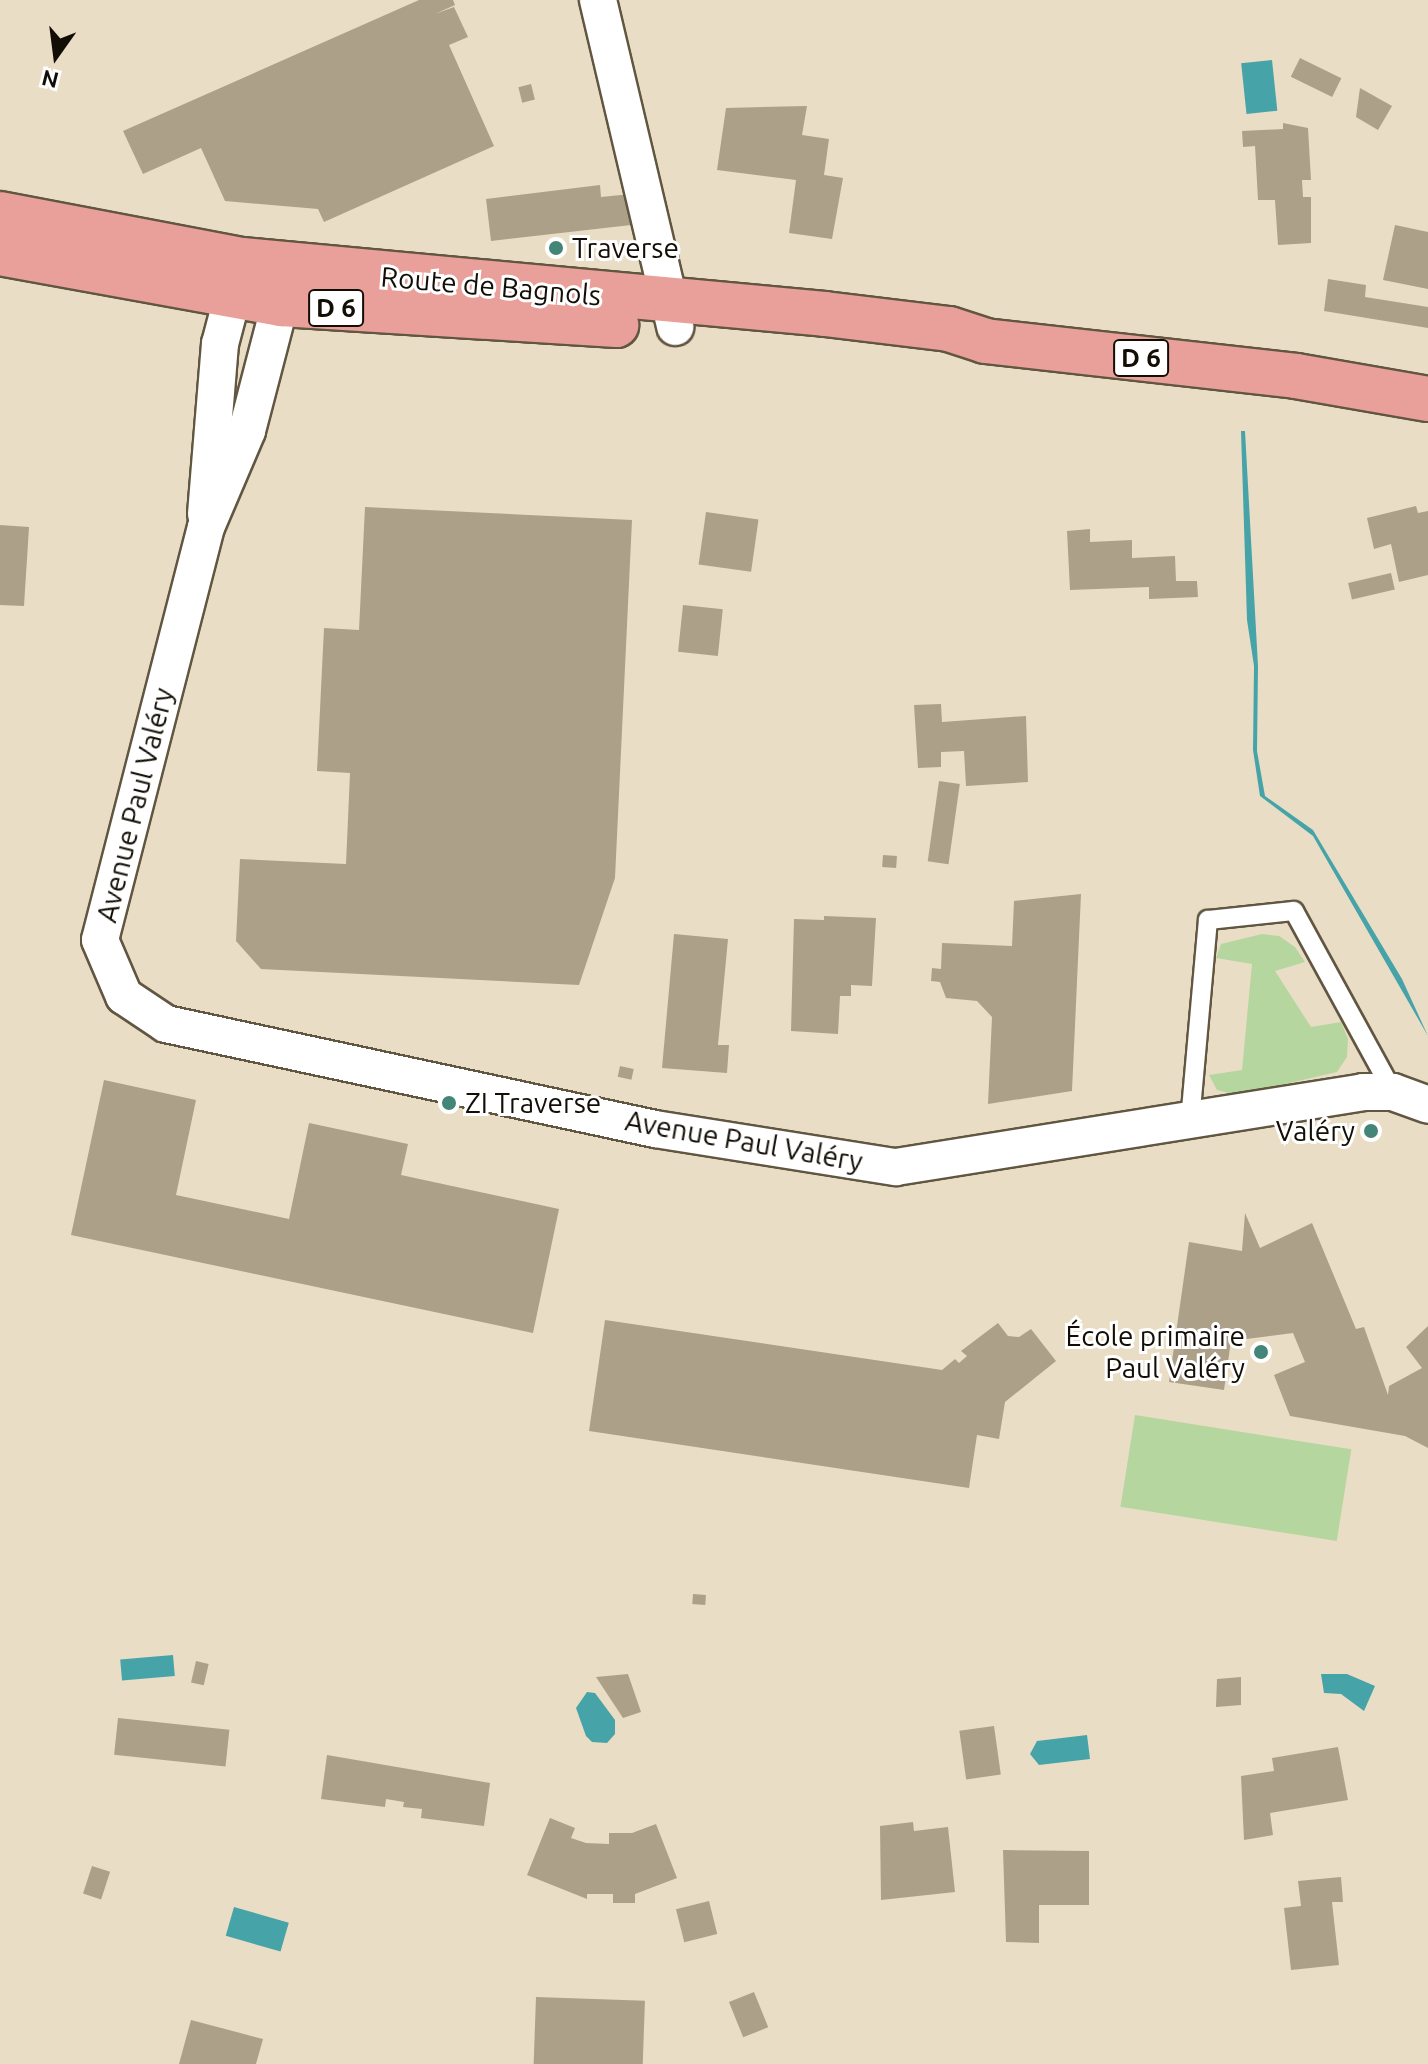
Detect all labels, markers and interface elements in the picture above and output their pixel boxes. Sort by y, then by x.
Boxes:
north arrow [16,16,96,96]
text: N [39,66,61,94]
place label: Traverse [572,231,679,265]
marker: Traverse [547,239,565,257]
street label: Route de Bagnols [379,260,603,312]
road number: D 6 [308,286,364,330]
road number: D 6 [1113,336,1169,380]
street label: Avenue Paul Valéry [90,684,180,926]
place label: ZI Traverse [465,1086,601,1120]
marker: ZI Traverse [440,1094,458,1112]
street label: Avenue Paul Valéry [623,1104,865,1178]
place label: Valéry [1276,1114,1355,1148]
marker: Valéry [1362,1122,1380,1140]
place label: École primaire Paul Valéry [1066,1319,1245,1385]
marker: École primaire Paul Valéry [1252,1343,1270,1361]

